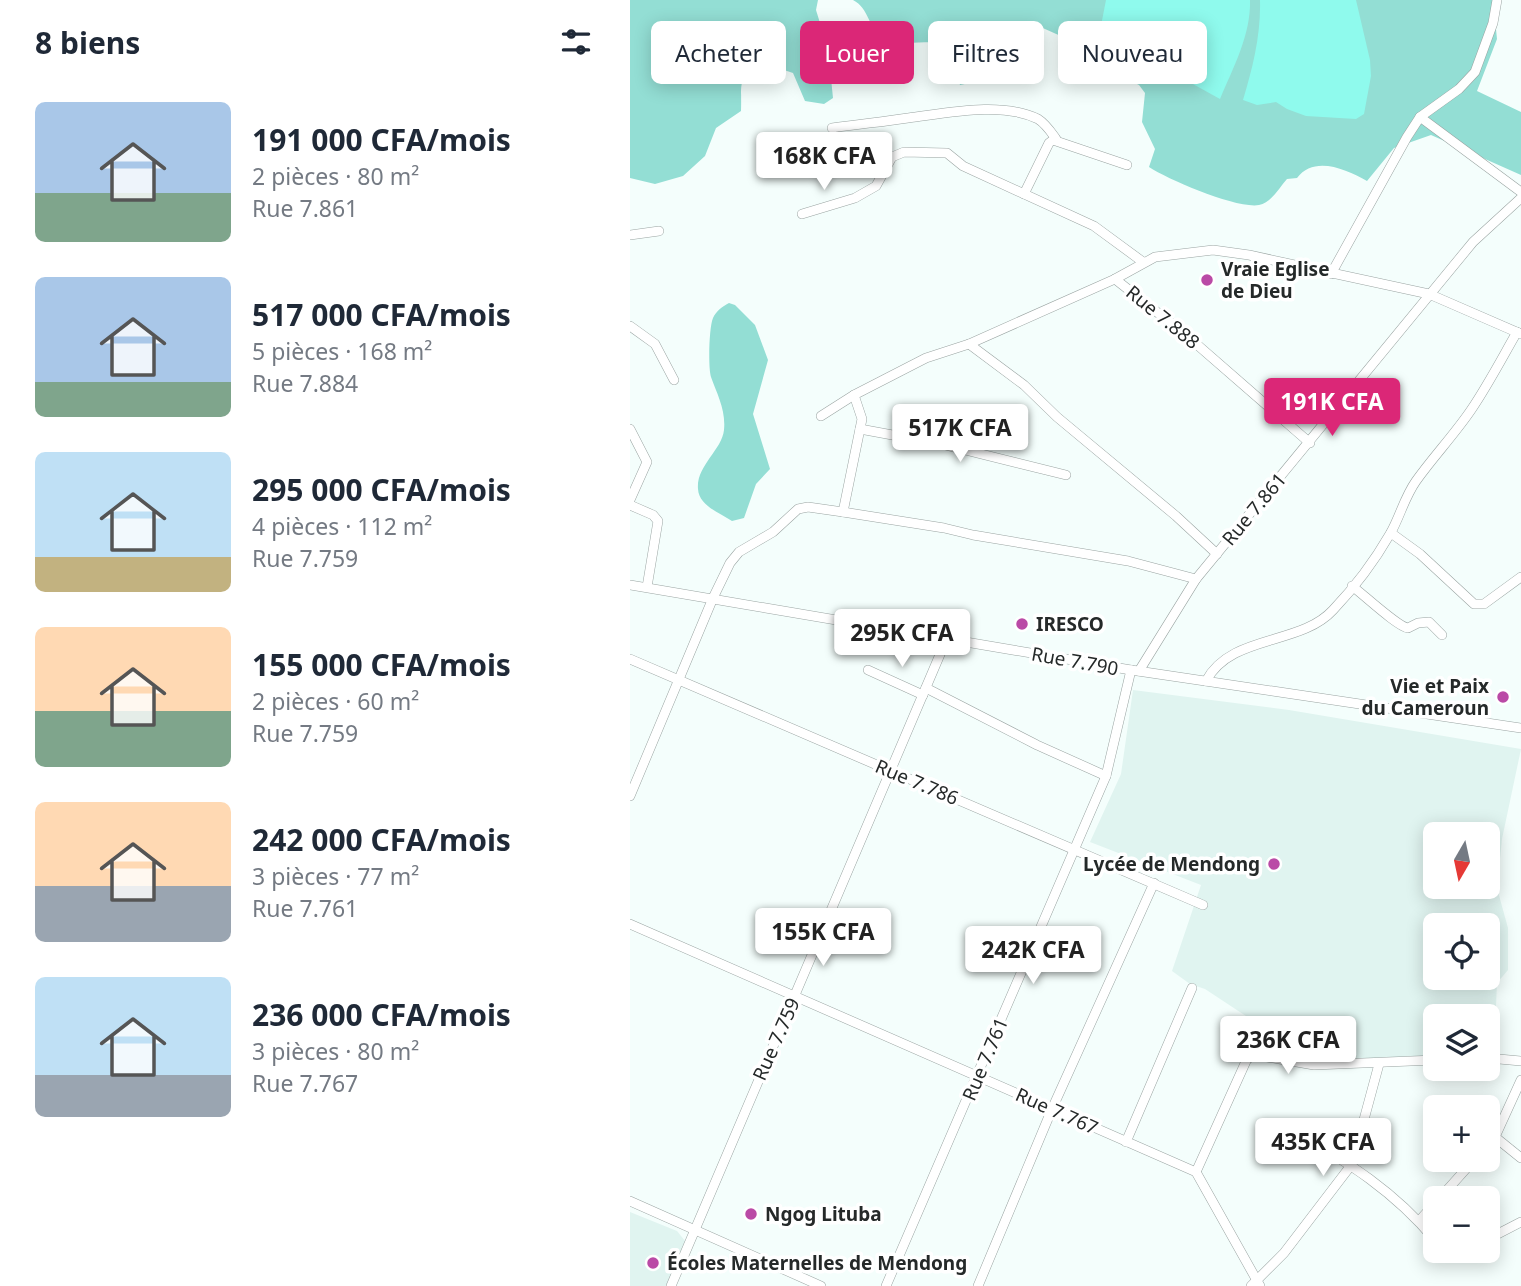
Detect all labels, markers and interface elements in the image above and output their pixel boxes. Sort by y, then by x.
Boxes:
chip: Acheter [651,21,786,84]
chip: Louer [800,21,914,84]
chip: Filtres [928,21,1044,84]
chip: Nouveau [1058,21,1207,84]
text: 8 biens [35,22,140,63]
icon: filters [557,23,595,61]
text: 191 000 CFA/mois [252,119,511,160]
icon: home [91,130,175,214]
pin: 168K CFA [752,132,896,192]
text: 168K CFA [772,139,876,171]
text: 2 pièces · 80 m² [252,160,419,192]
text: Rue 7.861 [252,192,358,224]
place label: Vraie Eglise de Dieu [1221,256,1330,304]
marker: Vraie Eglise de Dieu [1199,272,1215,288]
street label: Rue 7.888 [1121,279,1205,355]
text: 517 000 CFA/mois [252,294,511,335]
icon: home [91,305,175,389]
text: 5 pièces · 168 m² [252,335,432,367]
text: Rue 7.884 [252,367,358,399]
pin: 191K CFA [1260,378,1404,438]
text: 191K CFA [1280,385,1384,417]
pin: 517K CFA [888,405,1032,464]
text: 517K CFA [908,411,1012,443]
street label: Rue 7.861 [1216,467,1292,551]
text: 295 000 CFA/mois [252,469,511,510]
icon: home [91,480,175,564]
text: 4 pièces · 112 m² [252,510,432,542]
text: Rue 7.759 [252,542,358,574]
pin: 295K CFA [830,610,974,669]
place label: IRESCO [1036,611,1104,637]
text: 295K CFA [850,616,954,648]
marker: IRESCO [1014,616,1030,632]
street label: Rue 7.790 [1030,641,1120,681]
text: 155 000 CFA/mois [252,644,511,685]
icon: home [91,655,175,739]
place label: Vie et Paix du Cameroun [1362,673,1489,721]
text: 2 pièces · 60 m² [252,685,419,717]
marker: Vie et Paix du Cameroun [1495,689,1511,705]
text: Rue 7.759 [252,717,358,749]
street label: Rue 7.786 [872,753,962,811]
text: 242 000 CFA/mois [252,819,511,860]
north arrow [1423,822,1500,900]
map controls [1423,822,1500,1263]
icon: home [91,830,175,914]
place label: Lycée de Mendong [1083,851,1260,877]
marker: Lycée de Mendong [1266,856,1282,872]
text: 3 pièces · 77 m² [252,860,419,892]
text: Rue 7.761 [252,892,358,924]
pin: 155K CFA [751,908,895,968]
button: locate [1423,913,1500,990]
text: 155K CFA [771,915,875,947]
pin: 242K CFA [961,926,1105,986]
text: 242K CFA [981,933,1085,965]
text: 236 000 CFA/mois [252,994,511,1035]
street label: Rue 7.759 [746,994,806,1084]
button: layers [1423,1004,1500,1081]
icon: home [91,1005,175,1089]
street label: Rue 7.761 [956,1014,1014,1104]
pin: 236K CFA [1216,1016,1360,1076]
text: 236K CFA [1236,1023,1340,1055]
text: 3 pièces · 80 m² [252,1035,419,1067]
text: Rue 7.767 [252,1067,358,1099]
street label: Rue 7.767 [1012,1081,1102,1141]
button: + [1423,1095,1500,1172]
pin: 435K CFA [1251,1118,1395,1178]
text: 435K CFA [1271,1125,1375,1157]
button: − [1423,1186,1500,1263]
place label: Ngog Lituba [765,1201,882,1227]
marker: Ngog Lituba [743,1206,759,1222]
place label: Écoles Maternelles de Mendong [667,1250,967,1276]
marker: Écoles Maternelles de Mendong [645,1255,661,1271]

